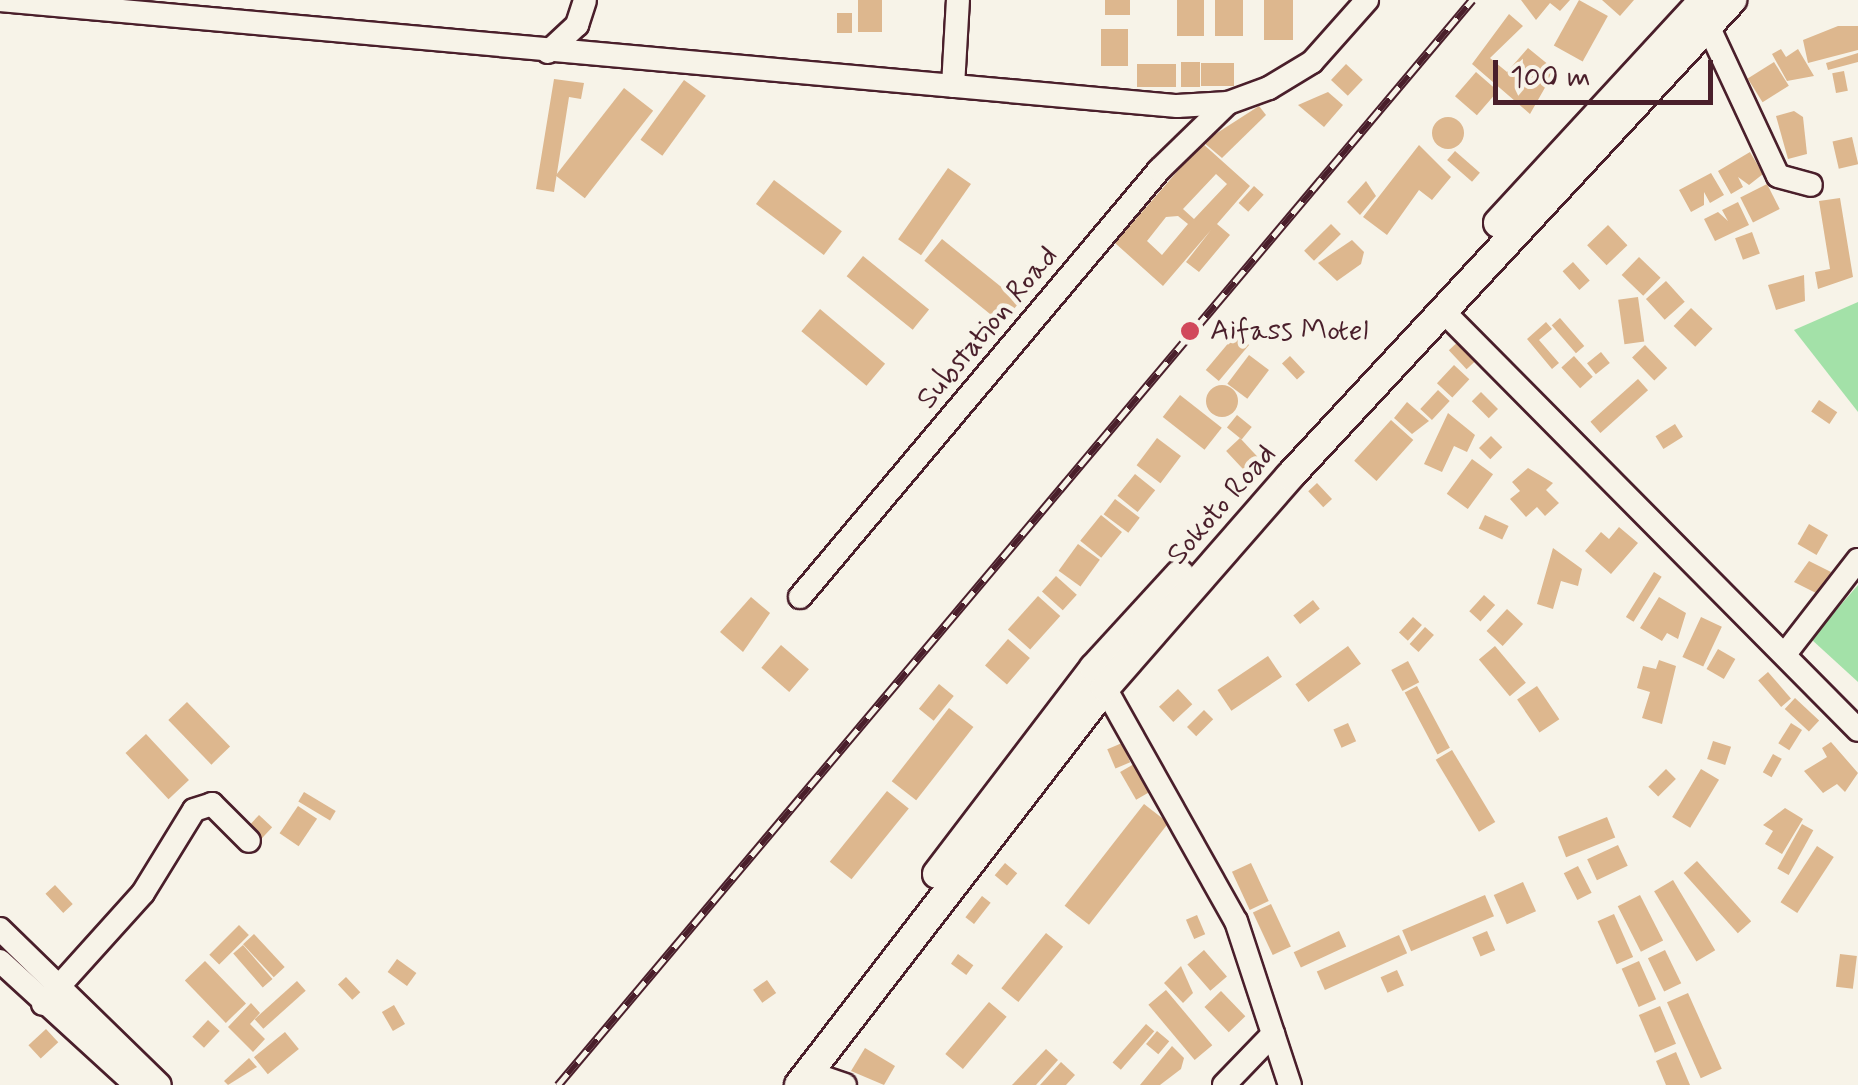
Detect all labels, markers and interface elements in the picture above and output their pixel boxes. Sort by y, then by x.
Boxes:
scale bar [1498,40,1718,102]
text: 100 m [1510,58,1591,97]
street label: Substation Road [910,240,1066,416]
place label: Aifass Motel [1210,313,1369,349]
marker: Aifass Motel [1179,320,1201,342]
street label: Sokoto Road [1160,437,1284,573]

